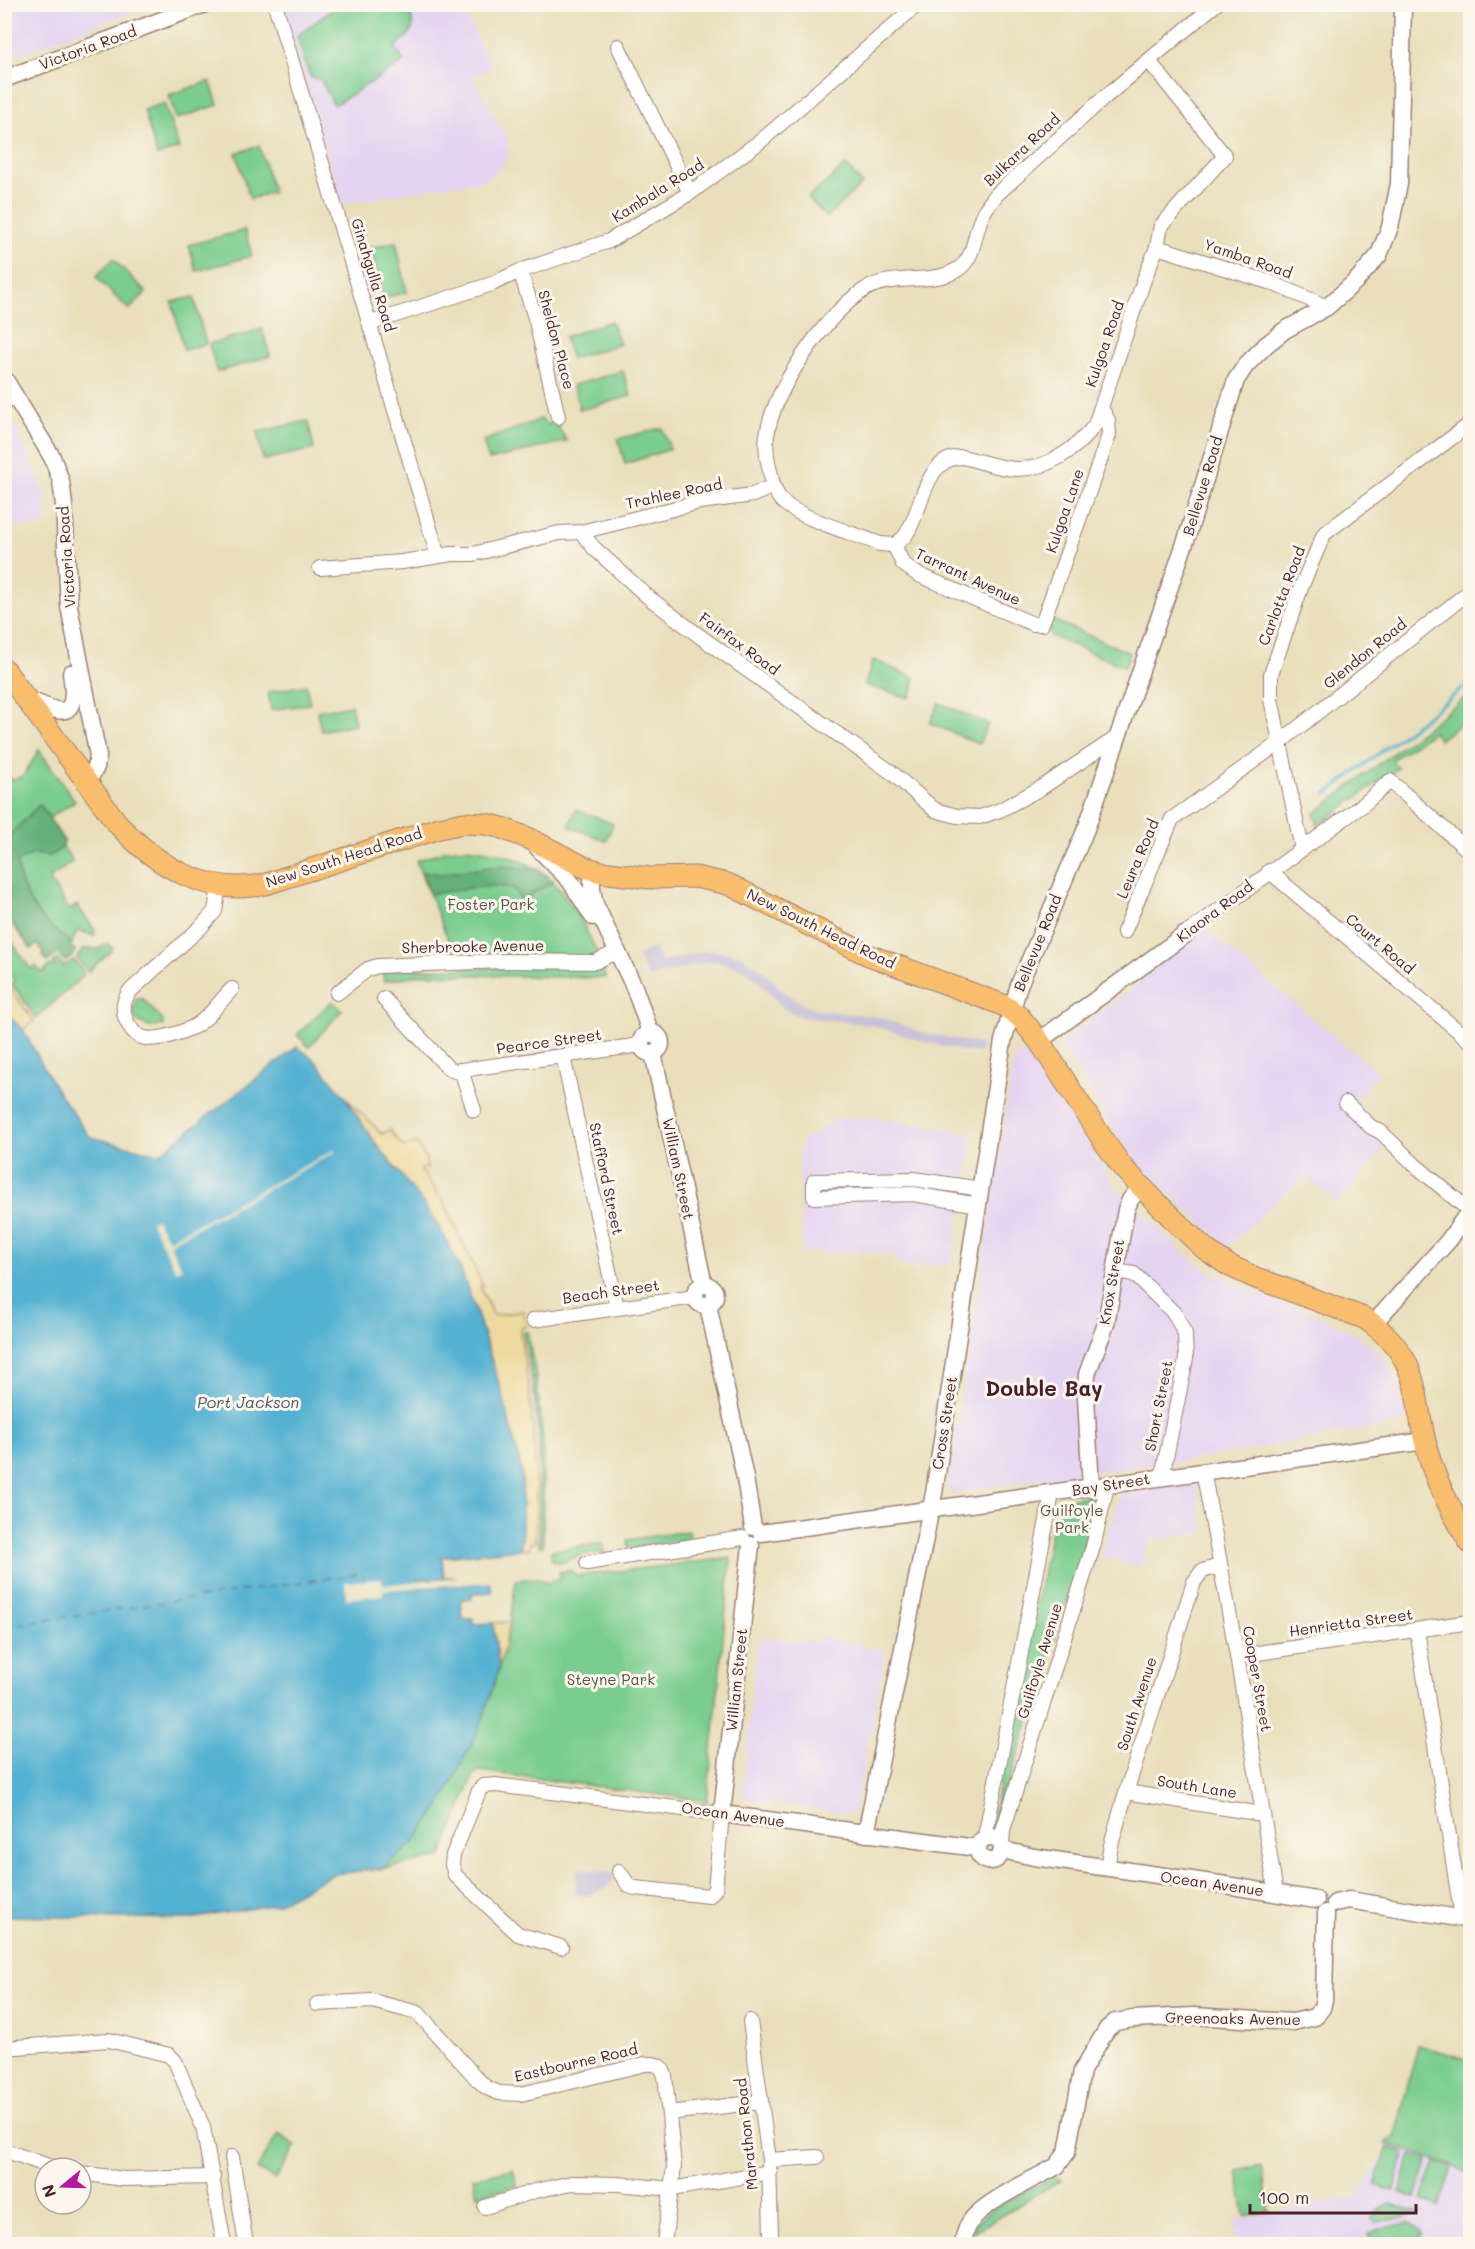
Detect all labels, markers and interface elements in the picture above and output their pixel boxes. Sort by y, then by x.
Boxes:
street label: Victoria Road [36,20,139,74]
street label: Bulkara Road [979,109,1064,190]
street label: Kambala Road [608,154,707,226]
street label: Ginahgulla Road [347,215,401,334]
street label: Yamba Road [1201,234,1295,283]
street label: Sheldon Place [534,288,580,392]
street label: Kulgoa Road [1080,298,1128,390]
street label: Bellevue Road [1177,434,1227,538]
street label: Kulgoa Lane [1040,466,1088,555]
street label: Trahlee Road [624,473,724,513]
street label: Victoria Road [52,505,80,609]
street label: Tarrant Avenue [913,543,1024,609]
street label: Carlotta Road [1253,543,1309,648]
street label: Fairfax Road [695,607,784,679]
street label: Glendon Road [1319,614,1410,693]
street label: Leura Road [1111,816,1163,901]
street label: New South Head Road [263,822,424,892]
street label: Kiaora Road [1172,876,1257,947]
street label: New South Head Road [744,883,899,973]
street label: Bellevue Road [1009,891,1066,994]
park label: Foster Park [448,894,534,914]
street label: Court Road [1342,909,1419,978]
street label: Sherbrooke Avenue [402,935,544,957]
street label: Pearce Street [495,1024,603,1058]
street label: William Street [658,1116,700,1222]
street label: Stafford Street [585,1121,629,1237]
street label: Knox Street [1094,1237,1128,1326]
street label: Beach Street [561,1274,661,1308]
street label: Short Street [1139,1359,1177,1453]
district label: Double Bay [985,1374,1103,1402]
street label: Cross Street [927,1375,961,1471]
water label: Port Jackson [197,1391,299,1412]
street label: Bay Street [1070,1468,1151,1500]
park label: Guilfoyle Park [1040,1500,1104,1537]
street label: Guilfoyle Avenue [1012,1600,1066,1721]
street label: Henrietta Street [1288,1603,1414,1641]
street label: Cooper Street [1239,1624,1277,1733]
street label: William Street [721,1627,751,1733]
street label: South Avenue [1112,1654,1161,1753]
park label: Steyne Park [567,1669,655,1689]
street label: South Lane [1156,1770,1238,1802]
street label: Ocean Avenue [680,1797,786,1831]
street label: Ocean Avenue [1159,1866,1265,1900]
street label: Greenoaks Avenue [1165,2007,1301,2029]
street label: Eastbourne Road [512,2038,639,2086]
street label: Marathon Road [730,2077,762,2191]
north arrow [33,2156,93,2216]
scale bar [1250,2177,1416,2215]
text: N [36,2182,60,2200]
text: 100 m [1259,2185,1309,2209]

